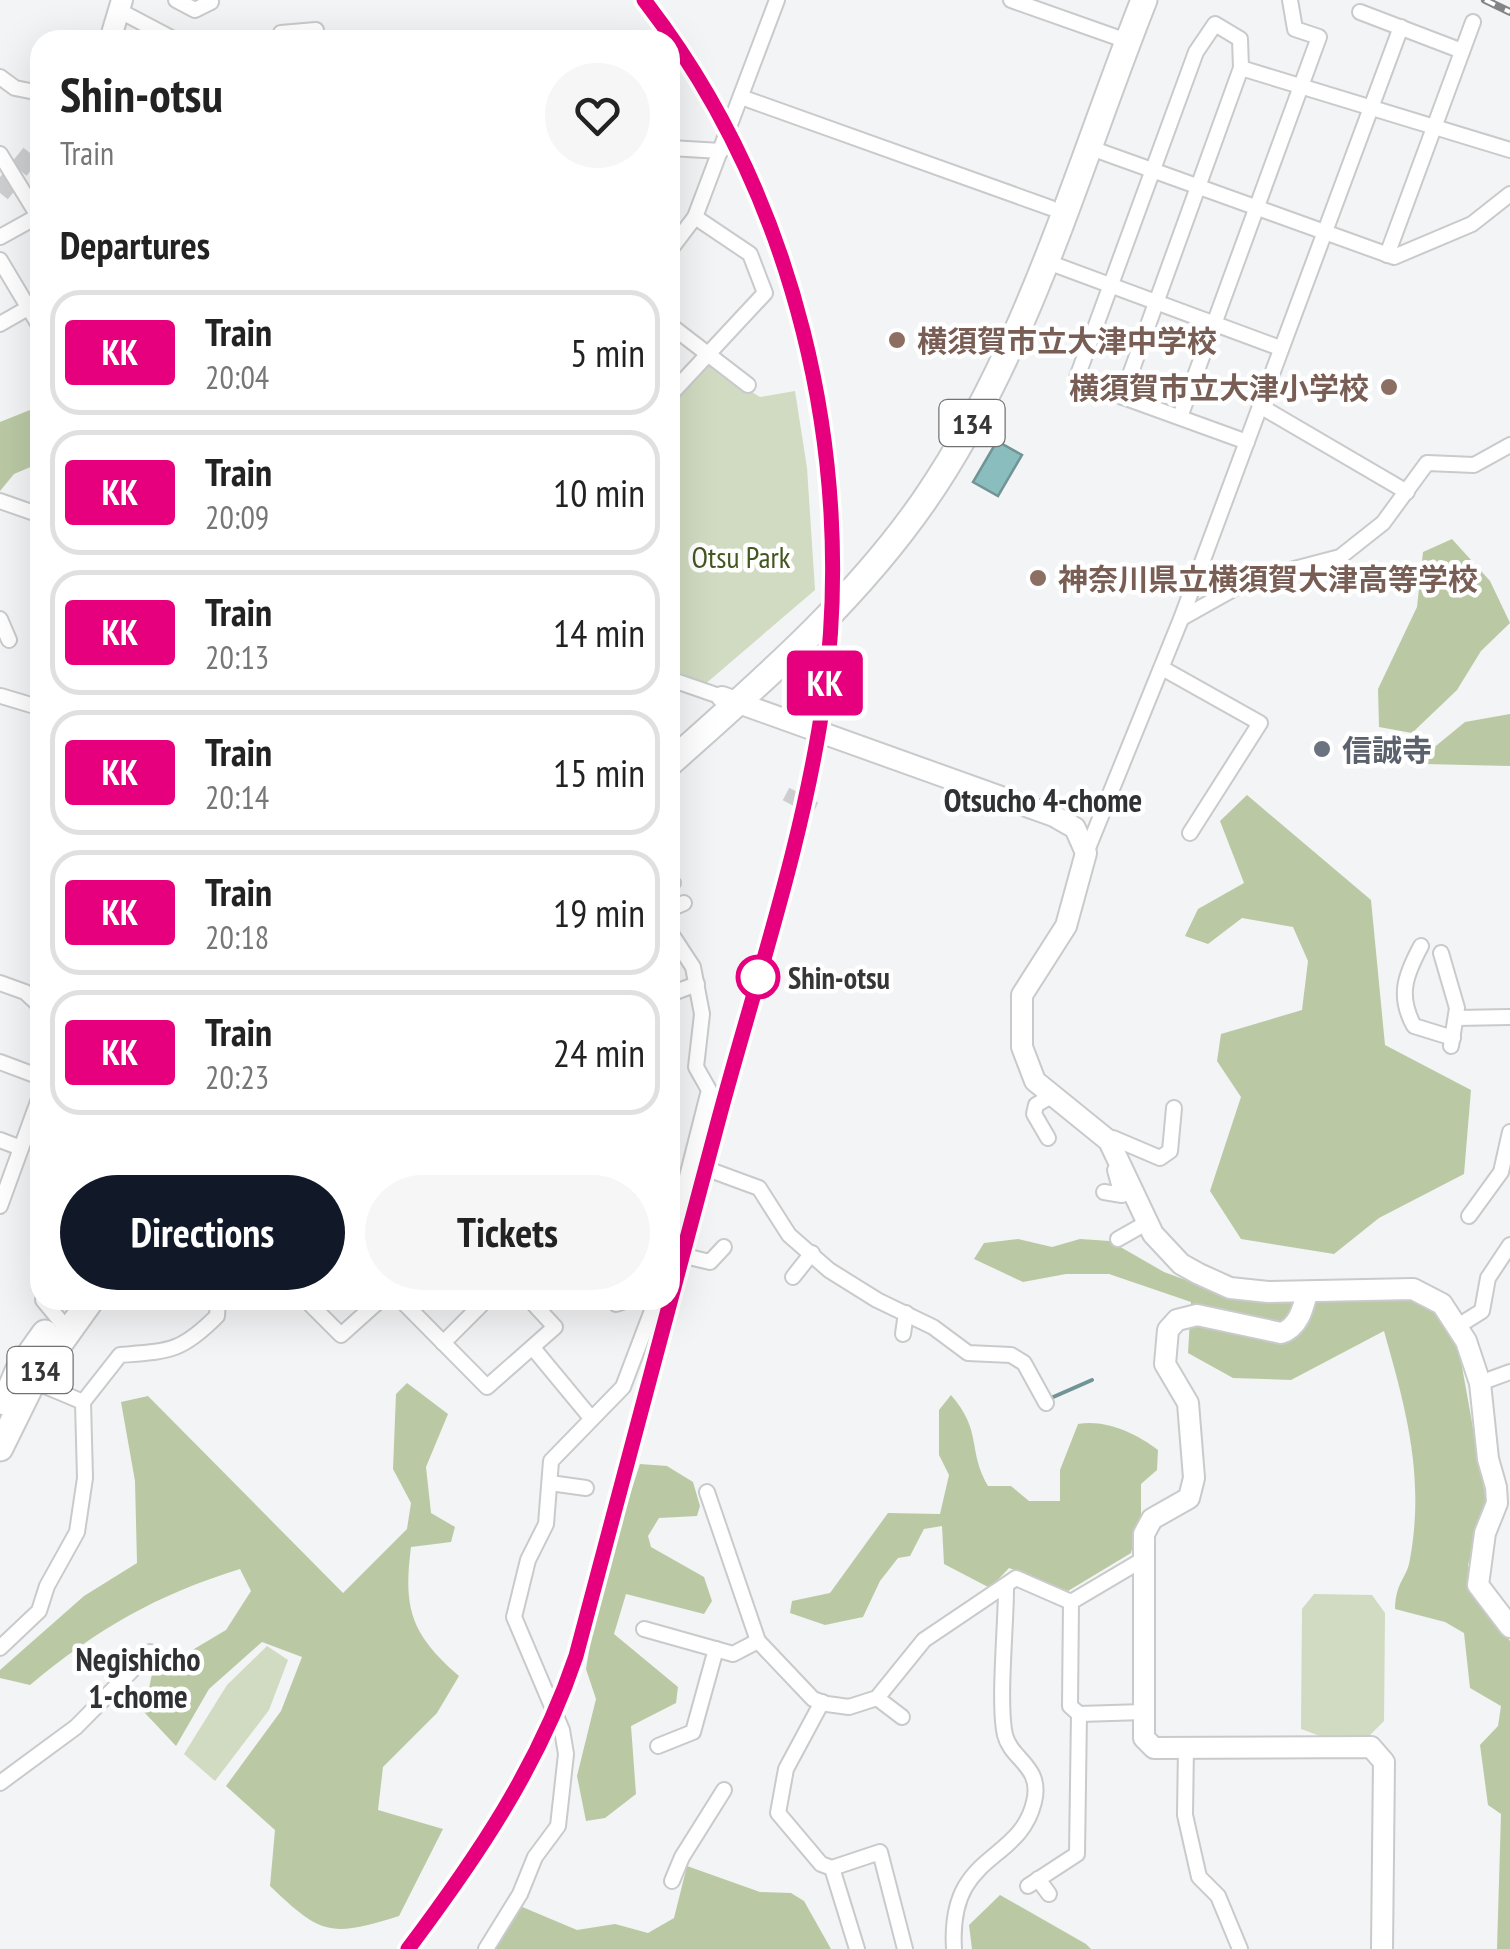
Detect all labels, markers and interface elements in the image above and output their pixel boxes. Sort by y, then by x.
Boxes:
text: Shin-otsu [60,63,223,125]
button: heart [545,63,650,168]
text: Train [60,132,114,174]
text: Departures [60,220,210,269]
text: Train [205,307,272,356]
place label: 横須賀市立大津中学校 [917,321,1217,360]
text: 5 min [570,328,645,377]
text: KK [102,329,138,375]
marker: 横須賀市立大津中学校 [886,329,908,351]
text: 20:04 [205,356,269,398]
place label: 横須賀市立大津小学校 [1069,368,1369,407]
marker: 横須賀市立大津小学校 [1378,376,1400,398]
road number: 134 [940,400,1004,446]
text: Train [205,447,272,496]
text: 10 min [553,468,645,517]
text: KK [102,469,138,515]
text: 20:09 [205,496,269,538]
park label: Otsu Park [692,537,791,576]
place label: 神奈川県立横須賀大津高等学校 [1058,559,1478,598]
marker: 神奈川県立横須賀大津高等学校 [1027,567,1049,589]
text: Train [205,587,272,636]
text: 14 min [553,608,645,657]
text: KK [102,609,138,655]
text: 20:13 [205,636,269,678]
line badge: KK [780,650,870,716]
text: KK [807,660,843,706]
text: Train [205,727,272,776]
place label: 信誠寺 [1342,730,1432,769]
marker: 信誠寺 [1311,738,1333,760]
text: 15 min [553,748,645,797]
text: KK [102,749,138,795]
text: 20:14 [205,776,269,818]
district label: Otsucho 4-chome [944,779,1142,821]
text: Train [205,867,272,916]
text: 19 min [553,888,645,937]
text: KK [102,889,138,935]
text: 20:18 [205,916,269,958]
marker: Shin-otsu [737,956,779,998]
place label: Shin-otsu [788,958,890,997]
text: Train [205,1007,272,1056]
text: 24 min [553,1028,645,1077]
text: KK [102,1029,138,1075]
text: 20:23 [205,1056,269,1098]
button: Directions [60,1175,345,1290]
button: Tickets [365,1175,650,1290]
road number: 134 [8,1347,72,1393]
district label: Negishicho 1-chome [76,1638,200,1717]

